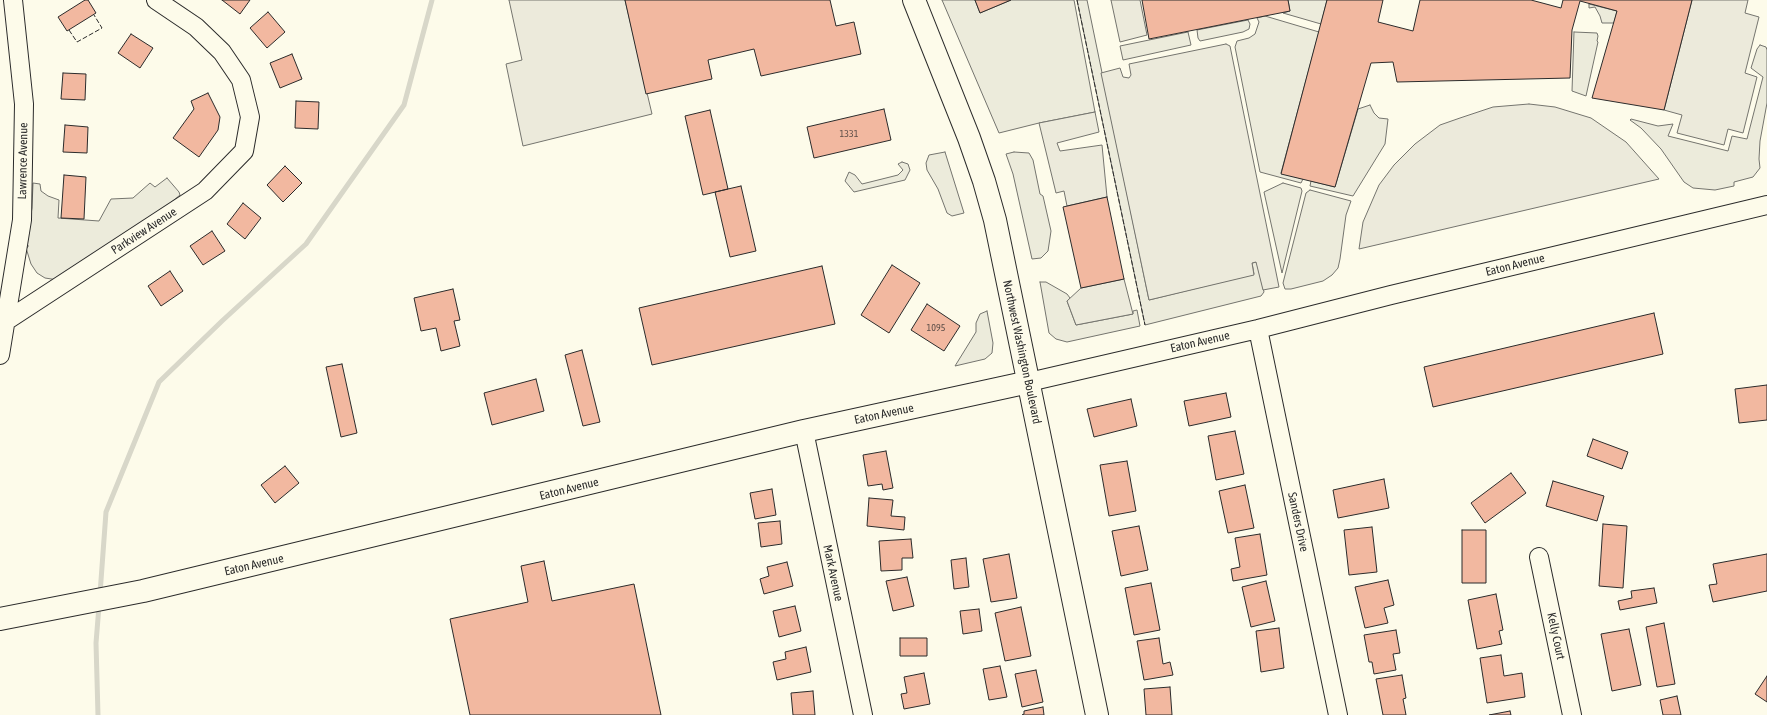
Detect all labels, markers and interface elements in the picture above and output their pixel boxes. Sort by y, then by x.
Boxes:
street label: Lawrence Avenue [15,122,31,200]
house number: 1331 [840,128,858,140]
street label: Parkview Avenue [109,205,179,257]
street label: Eaton Avenue [1484,251,1546,279]
street label: Northwest Washington Boulevard [1000,279,1044,425]
house number: 1095 [927,322,945,334]
street label: Eaton Avenue [1169,328,1231,356]
street label: Eaton Avenue [853,401,915,427]
street label: Eaton Avenue [538,475,600,503]
street label: Sanders Drive [1285,491,1311,553]
street label: Mark Avenue [820,543,846,603]
street label: Eaton Avenue [223,551,285,579]
street label: Kelly Court [1544,611,1568,661]

